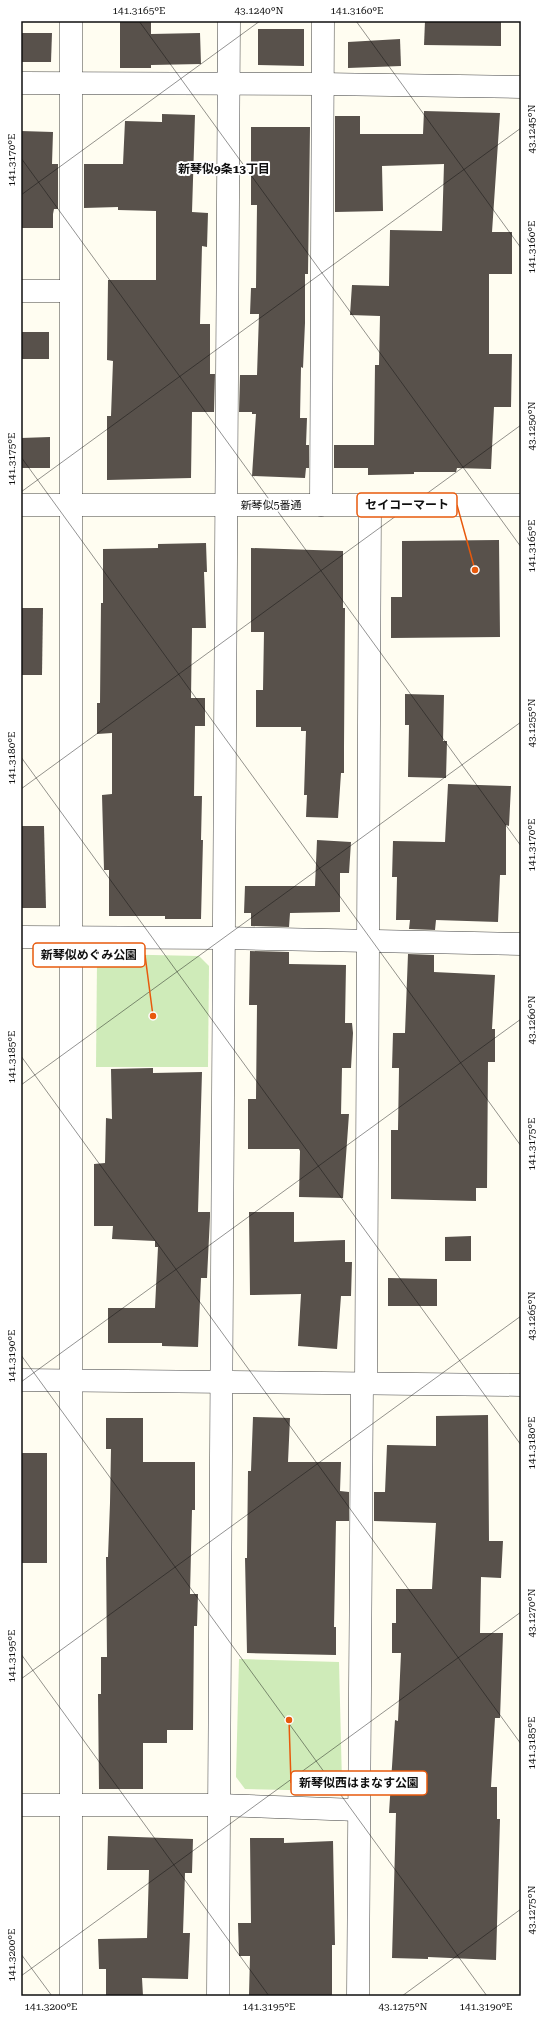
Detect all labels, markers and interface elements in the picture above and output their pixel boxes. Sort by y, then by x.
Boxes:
text: 141.3165°E [112,5,166,16]
text: 43.1240°N [234,5,284,16]
text: 141.3160°E [330,5,384,16]
text: 43.1245°N [526,104,537,154]
text: 141.3170°E [6,133,17,187]
district label: 新琴似9条13丁目 [178,162,270,176]
text: 141.3160°E [526,220,537,274]
text: 43.1250°N [526,401,537,451]
text: 141.3175°E [6,432,17,486]
callout: セイコーマート [357,493,457,517]
text: セイコーマート [365,498,449,512]
street label: 新琴似5番通 [240,499,302,512]
text: 141.3165°E [526,519,537,573]
text: 43.1255°N [526,698,537,748]
text: 141.3180°E [6,731,17,785]
text: 141.3170°E [526,818,537,872]
callout: 新琴似めぐみ公園 [33,943,145,967]
text: 新琴似めぐみ公園 [41,948,137,962]
text: 43.1260°N [526,995,537,1045]
text: 141.3185°E [6,1030,17,1084]
text: 141.3175°E [526,1117,537,1171]
text: 43.1265°N [526,1291,537,1341]
text: 141.3190°E [6,1329,17,1383]
text: 141.3180°E [526,1416,537,1470]
text: 43.1270°N [526,1588,537,1638]
text: 141.3195°E [6,1629,17,1683]
text: 141.3185°E [526,1716,537,1770]
callout: 新琴似西はまなす公園 [291,1771,427,1795]
text: 新琴似西はまなす公園 [299,1776,419,1790]
text: 43.1275°N [526,1885,537,1935]
text: 141.3200°E [6,1928,17,1982]
text: 141.3200°E [24,2001,78,2012]
text: 141.3195°E [242,2001,296,2012]
text: 43.1275°N [378,2001,428,2012]
text: 141.3190°E [459,2001,513,2012]

